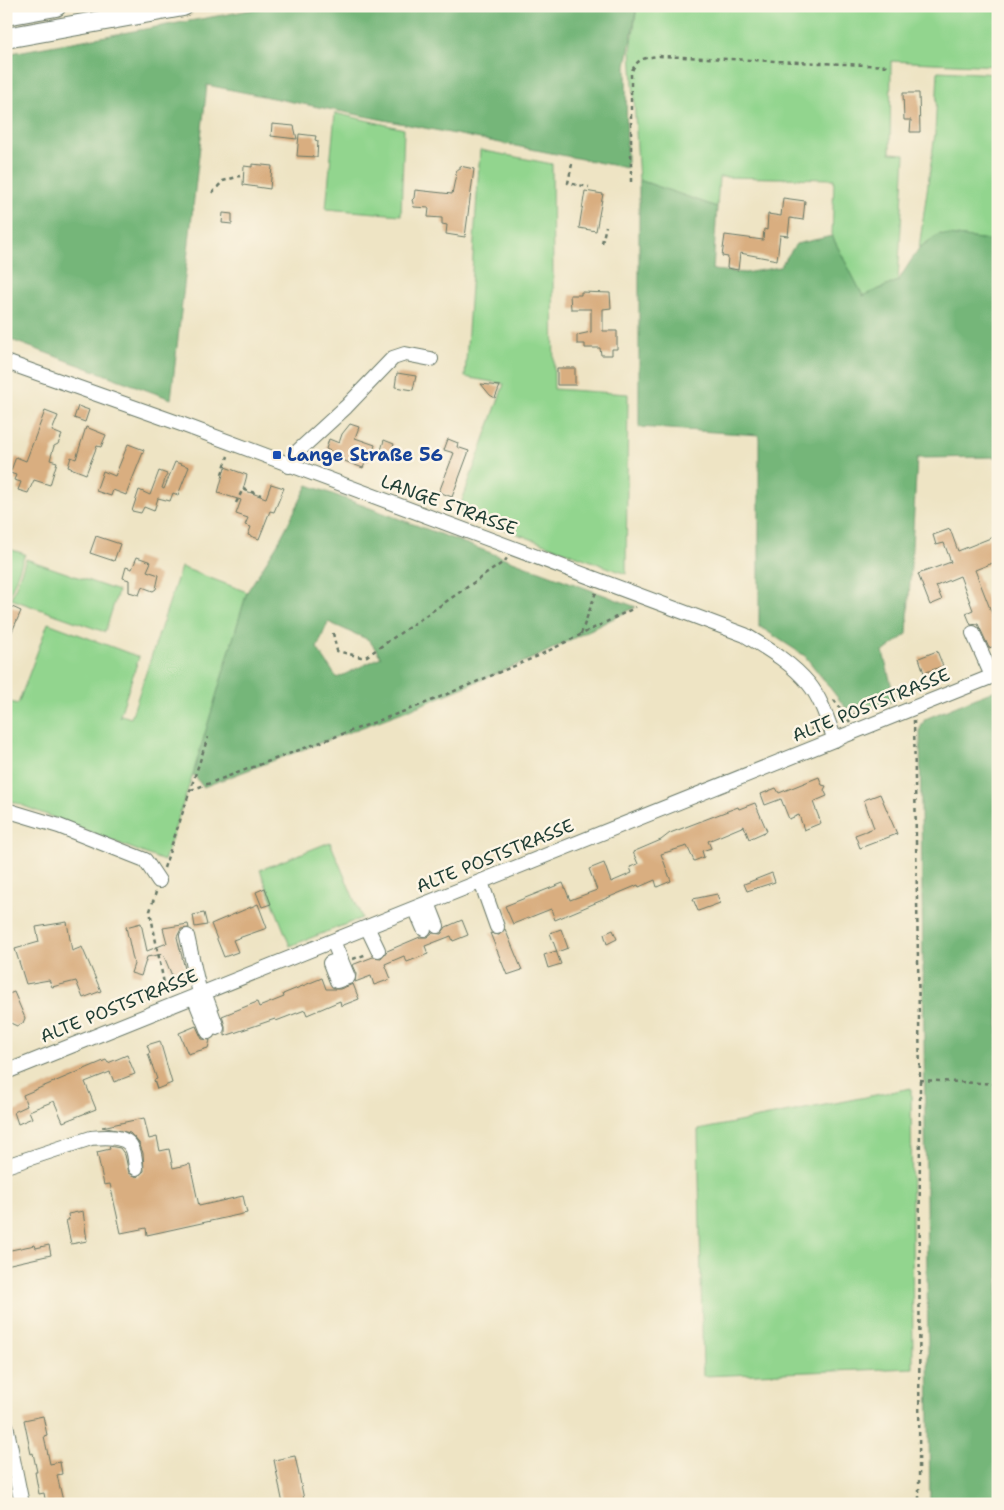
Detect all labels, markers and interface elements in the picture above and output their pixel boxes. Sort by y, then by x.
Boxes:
place label: Lange Straße 56 [287,443,443,467]
marker: Lange Straße 56 [271,449,283,461]
street label: LANGE STRASSE [377,469,521,541]
street label: ALTE POSTSTRASSE [789,662,953,748]
street label: ALTE POSTSTRASSE [413,813,577,899]
street label: ALTE POSTSTRASSE [37,963,201,1049]

